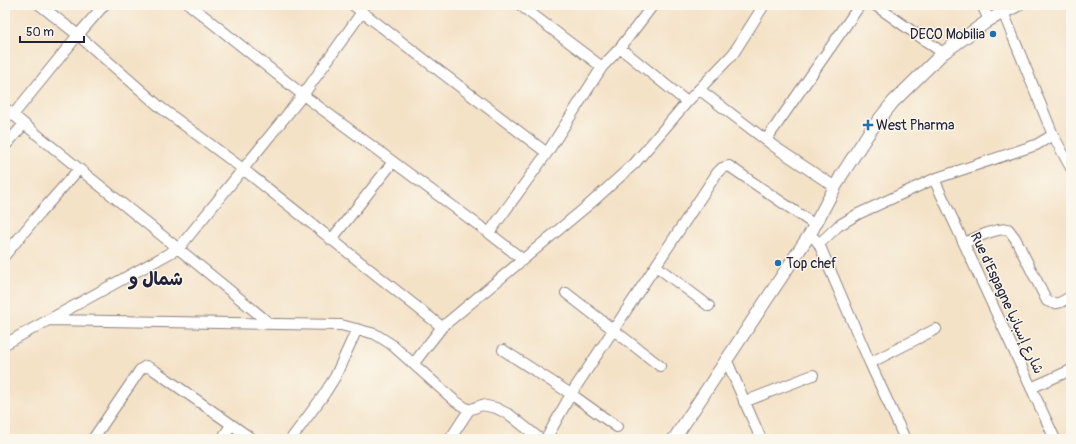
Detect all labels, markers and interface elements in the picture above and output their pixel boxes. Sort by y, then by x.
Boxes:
scale bar [20,18,84,44]
text: 50 m [26,25,54,40]
place label: DECO Mobilia [910,26,985,43]
marker: DECO Mobilia [988,29,998,39]
place label: West Pharma [876,117,955,134]
marker: West Pharma [863,120,873,130]
street label: Rue d'Espagne شارع إسبانيا [966,230,1047,377]
place label: Top chef [786,255,837,272]
marker: Top chef [773,258,783,268]
district label: شمال و [127,268,183,291]

